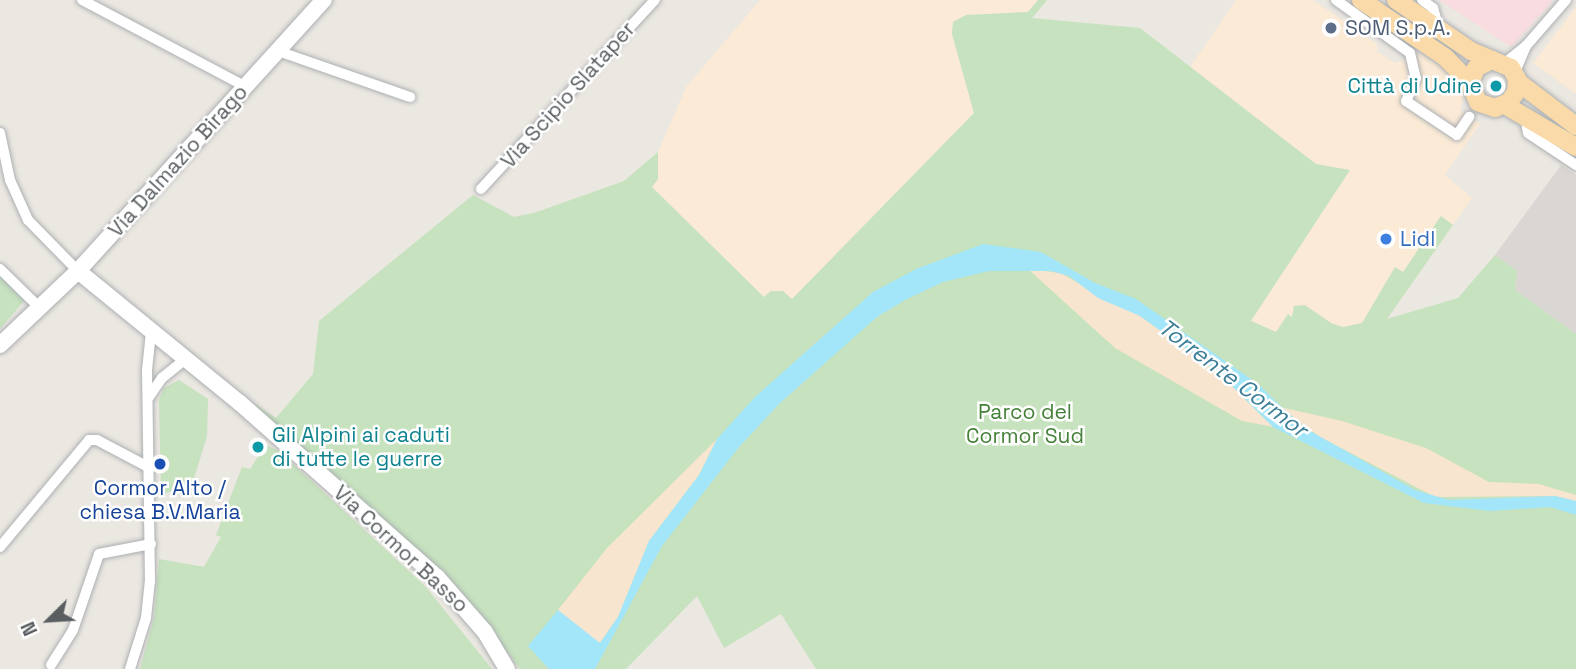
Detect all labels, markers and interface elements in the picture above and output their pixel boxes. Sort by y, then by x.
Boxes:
place label: SOM S.p.A. [1345,15,1451,41]
street label: Via Scipio Slataper [496,17,640,173]
marker: SOM S.p.A. [1323,20,1339,36]
place label: Città di Udine [1347,73,1482,99]
marker: Città di Udine [1488,78,1504,94]
street label: Via Dalmazio Birago [103,80,253,242]
place label: Lidl [1400,226,1435,252]
marker: Lidl [1378,231,1394,247]
water label: Torrente Cormor [1153,313,1313,443]
park label: Parco del Cormor Sud [966,399,1084,449]
place label: Gli Alpini ai caduti di tutte le guerre [272,422,450,472]
marker: Gli Alpini ai caduti di tutte le guerre [250,439,266,455]
marker: Cormor Alto / chiesa B.V.Maria [152,456,168,472]
place label: Cormor Alto / chiesa B.V.Maria [79,475,241,525]
street label: Via Cormor Basso [328,480,474,618]
north arrow [14,585,84,655]
text: N [15,618,43,640]

